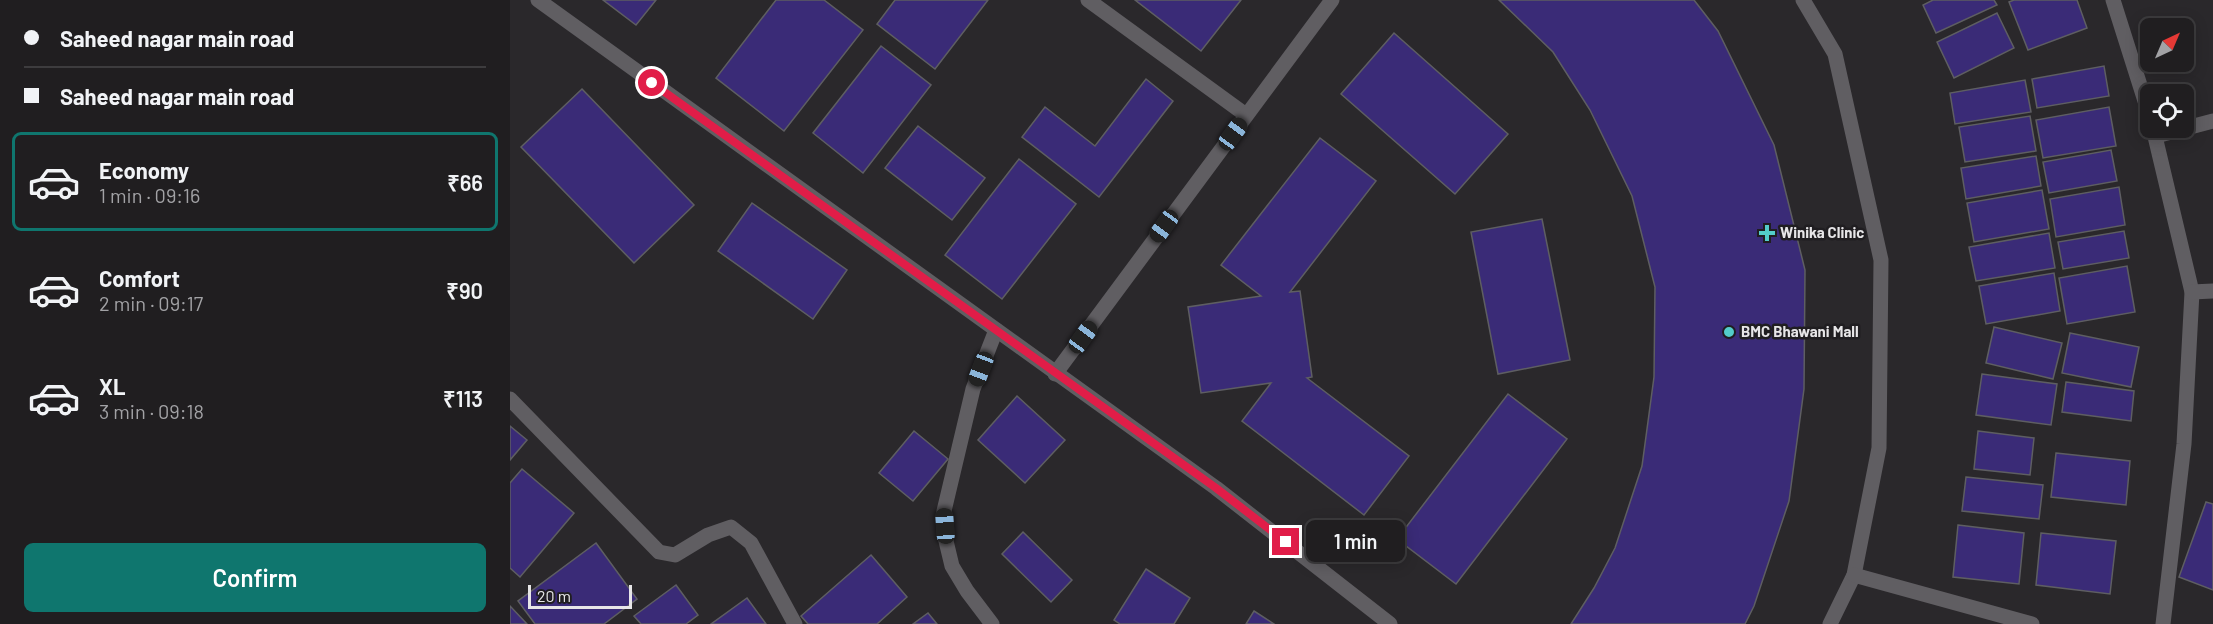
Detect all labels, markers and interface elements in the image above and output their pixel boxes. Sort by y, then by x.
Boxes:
north arrow [2140,18,2194,72]
map controls [2140,18,2194,138]
text: Saheed nagar main road [60,25,294,51]
route start [638,69,665,96]
text: Saheed nagar main road [60,83,294,109]
button: locate [2140,84,2194,138]
car [1215,114,1251,154]
icon: car [27,155,81,209]
text: Economy [99,157,189,183]
text: ₹66 [447,169,483,195]
text: 1 min · 09:16 [99,183,200,207]
car [1146,206,1182,246]
place label: Winika Clinic [1780,223,1864,241]
marker: Winika Clinic [1758,224,1776,242]
icon: car [27,263,81,317]
text: Comfort [99,265,180,291]
text: ₹90 [446,277,483,303]
text: 2 min · 09:17 [99,291,203,315]
car [1065,317,1101,357]
place label: BMC Bhawani Mall [1741,322,1859,340]
marker: BMC Bhawani Mall [1722,325,1736,339]
car [966,349,996,389]
icon: car [27,371,81,425]
text: XL [99,373,125,399]
text: ₹113 [443,385,483,411]
text: 3 min · 09:18 [99,399,204,423]
car [935,507,955,545]
callout: 1 min [1307,521,1406,563]
route end [1272,528,1299,555]
text: 1 min [1334,529,1377,553]
button: Confirm [24,543,486,612]
scale bar [528,582,632,610]
text: 20 m [537,586,571,605]

